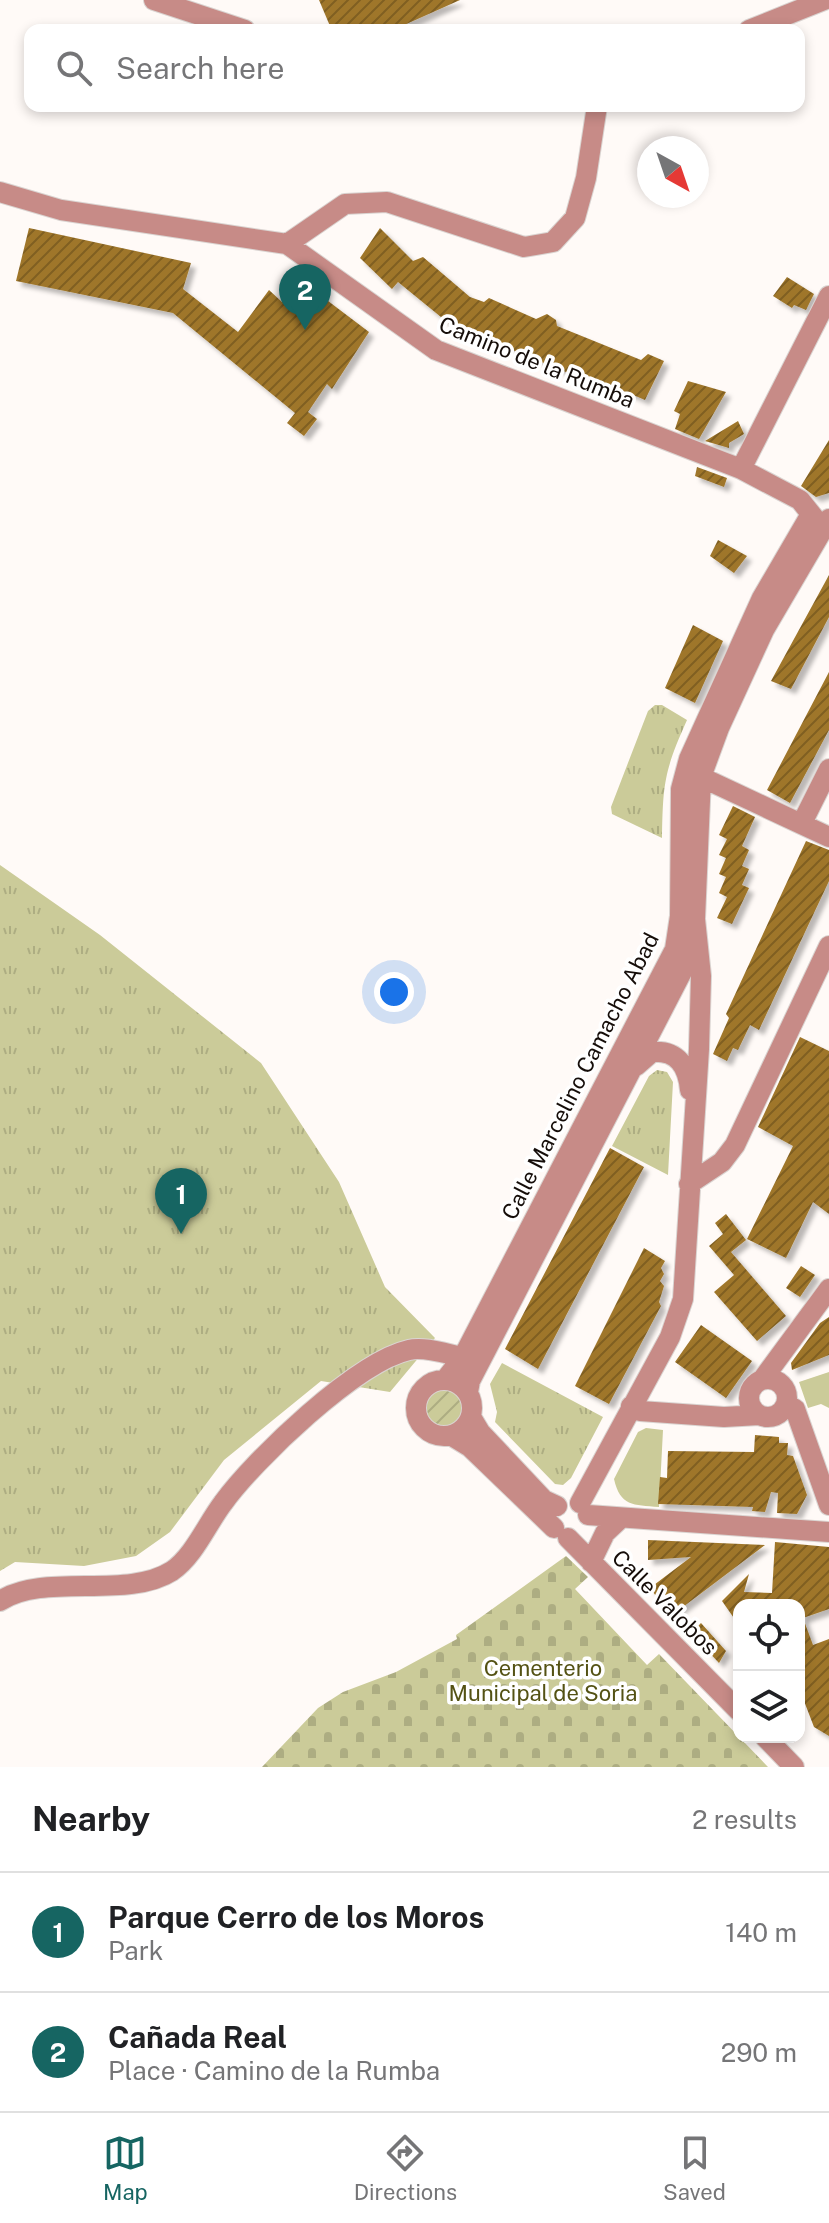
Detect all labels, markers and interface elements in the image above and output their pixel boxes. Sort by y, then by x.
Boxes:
search box [24,24,805,112]
icon: search [52,46,96,90]
text: Search here [116,50,284,86]
north arrow [637,136,709,208]
pin: 2 [279,264,331,330]
street label: Camino de la Rumba [435,311,639,413]
street label: Calle Marcelino Camacho Abad [496,928,664,1224]
your location [374,972,414,1012]
pin: 1 [155,1168,207,1234]
street label: Calle Valobos [607,1544,723,1660]
map controls [733,1599,805,1743]
button: locate [733,1599,805,1671]
park label: Cementerio Municipal de Soria [449,1655,637,1706]
button: layers [733,1671,805,1743]
text: Nearby [32,1799,150,1839]
text: 2 results [692,1804,797,1835]
text: Parque Cerro de los Moros [108,1899,484,1935]
text: 1 [52,1917,64,1948]
text: 140 m [725,1917,797,1948]
text: Park [108,1935,163,1966]
text: Cañada Real [108,2019,287,2055]
text: 2 [50,2037,66,2068]
text: 290 m [721,2037,797,2068]
text: Place · Camino de la Rumba [108,2055,440,2086]
tab: Map [103,2131,148,2205]
tab: Directions [354,2131,457,2205]
tab: Saved [663,2131,726,2205]

